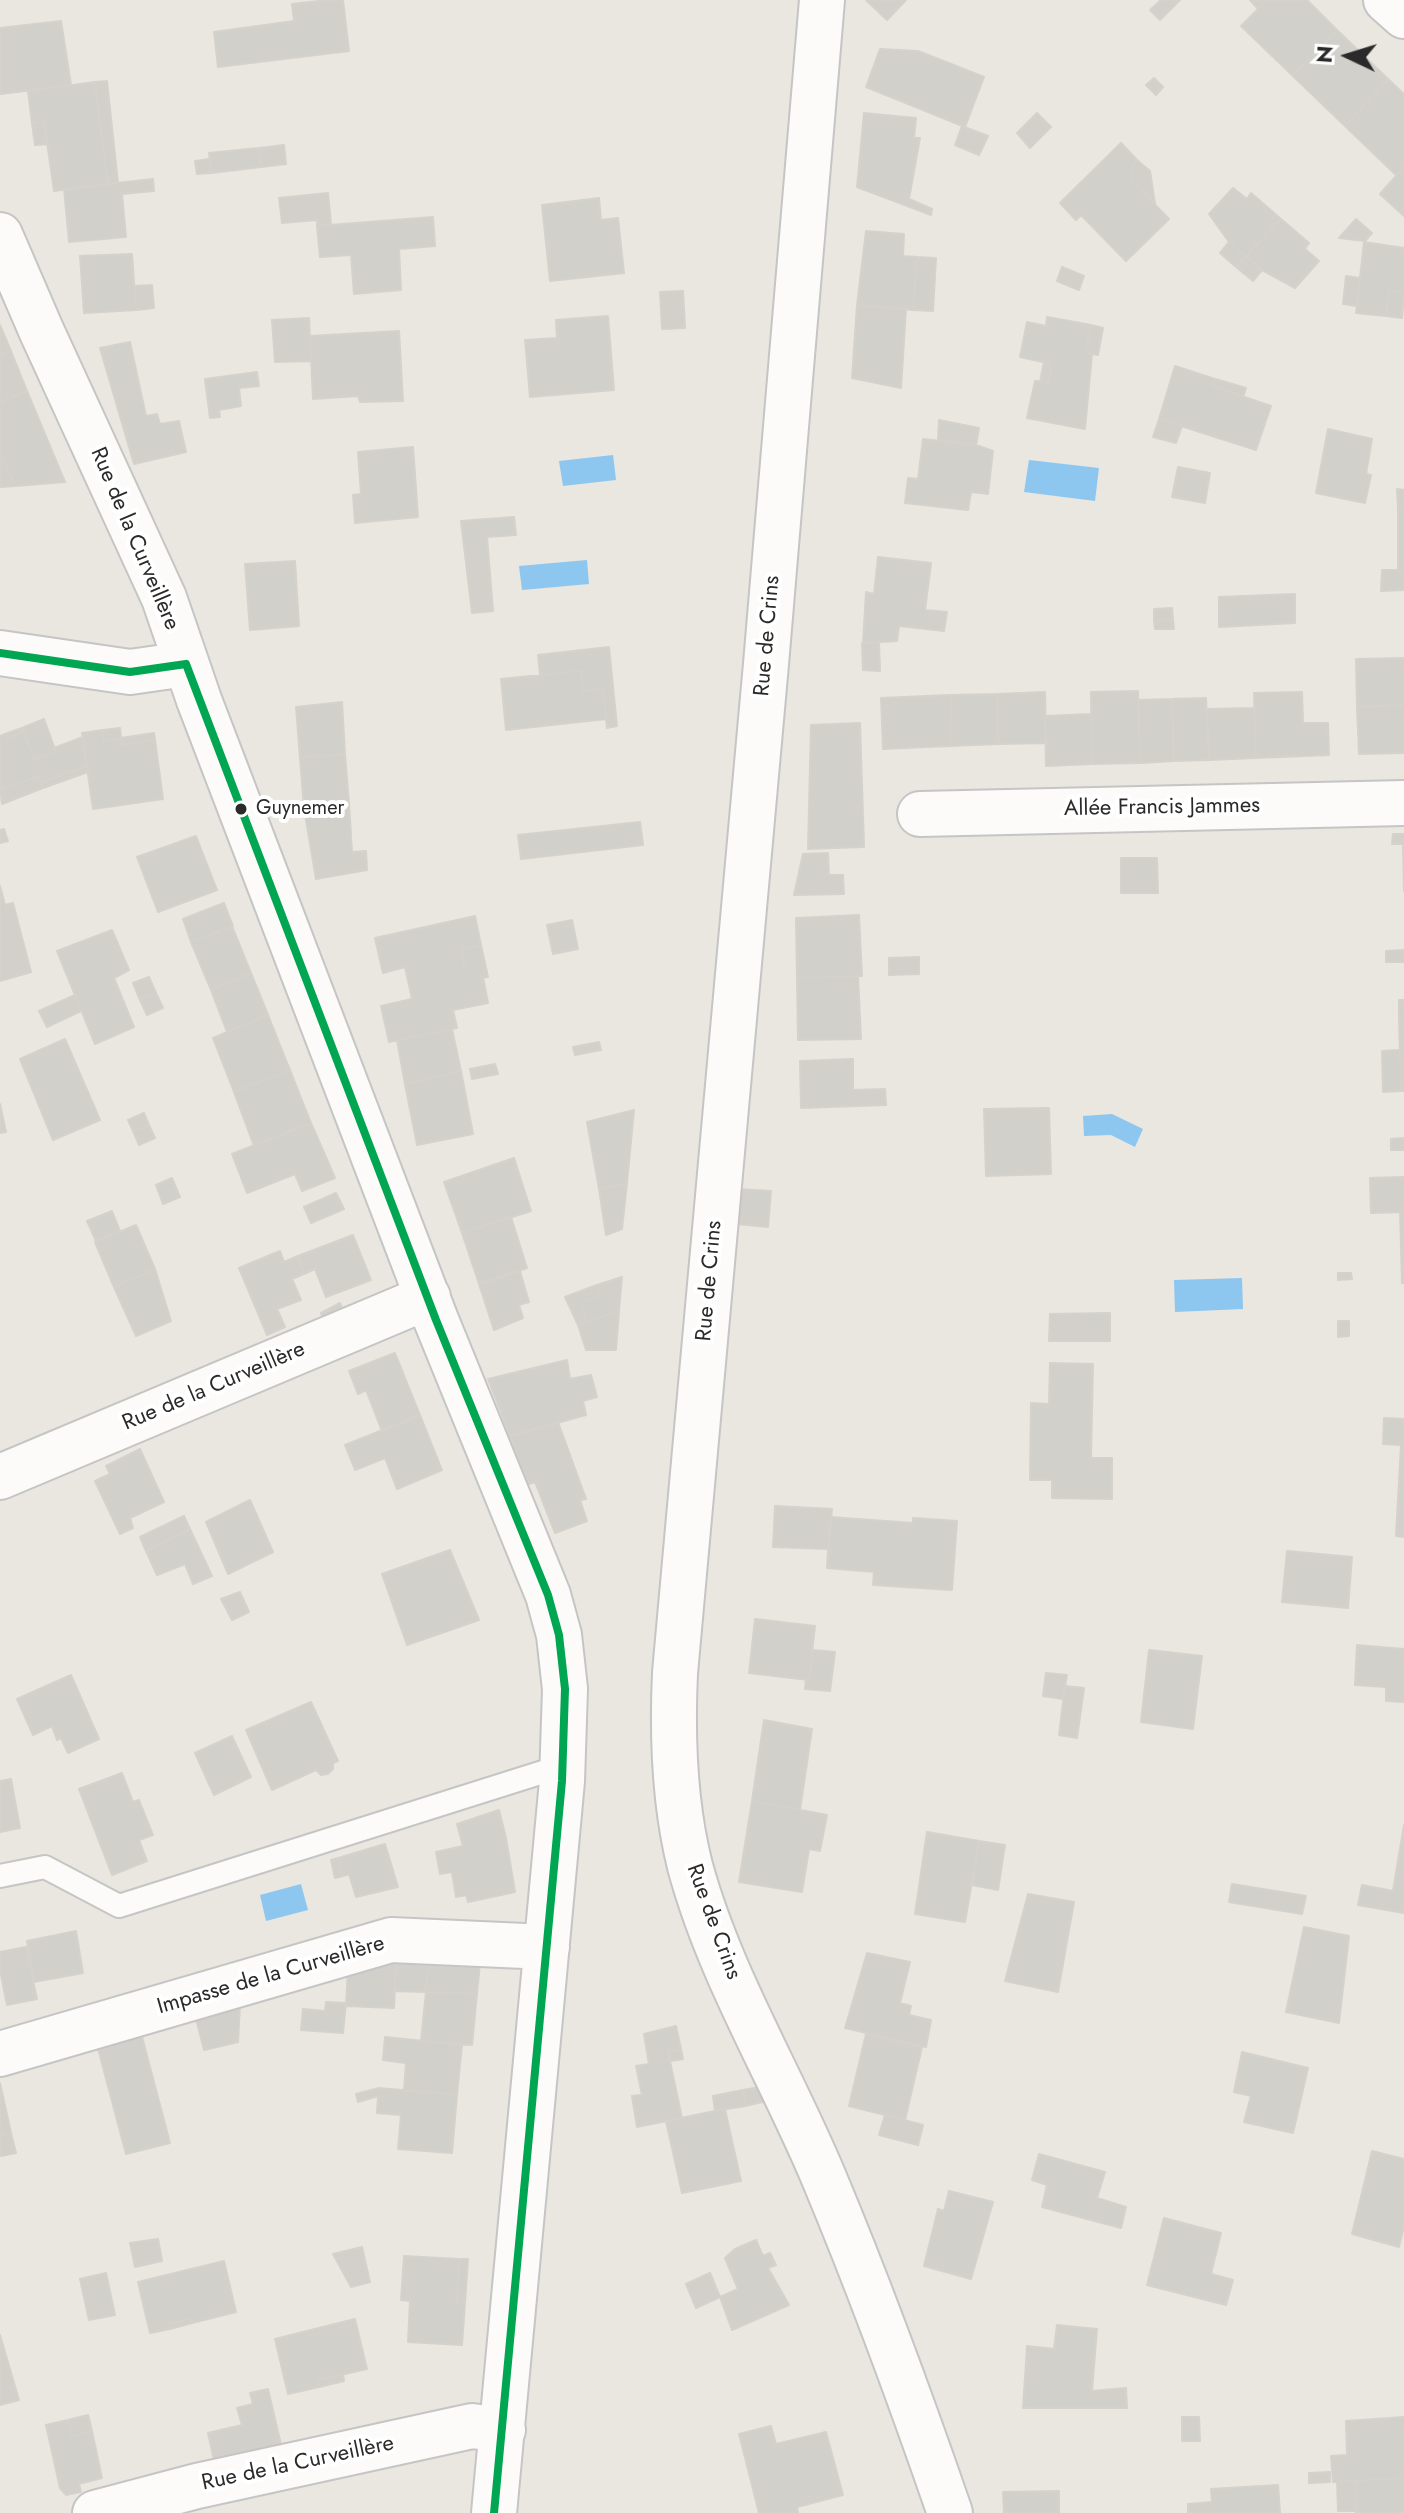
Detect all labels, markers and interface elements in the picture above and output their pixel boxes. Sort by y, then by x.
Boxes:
north arrow [1308,16,1388,96]
text: N [1307,44,1341,64]
street label: Rue de la Curveillère [84,444,184,634]
street label: Rue de Crins [750,575,786,697]
street label: Allée Francis Jammes [1064,793,1260,823]
place label: Guynemer [256,797,344,821]
marker: Guynemer [233,801,249,817]
street label: Rue de Crins [692,1220,728,1342]
street label: Rue de la Curveillère [119,1337,309,1437]
street label: Rue de Crins [680,1861,746,1983]
street label: Impasse de la Curveillère [154,1931,388,2021]
street label: Rue de la Curveillère [200,2431,396,2497]

